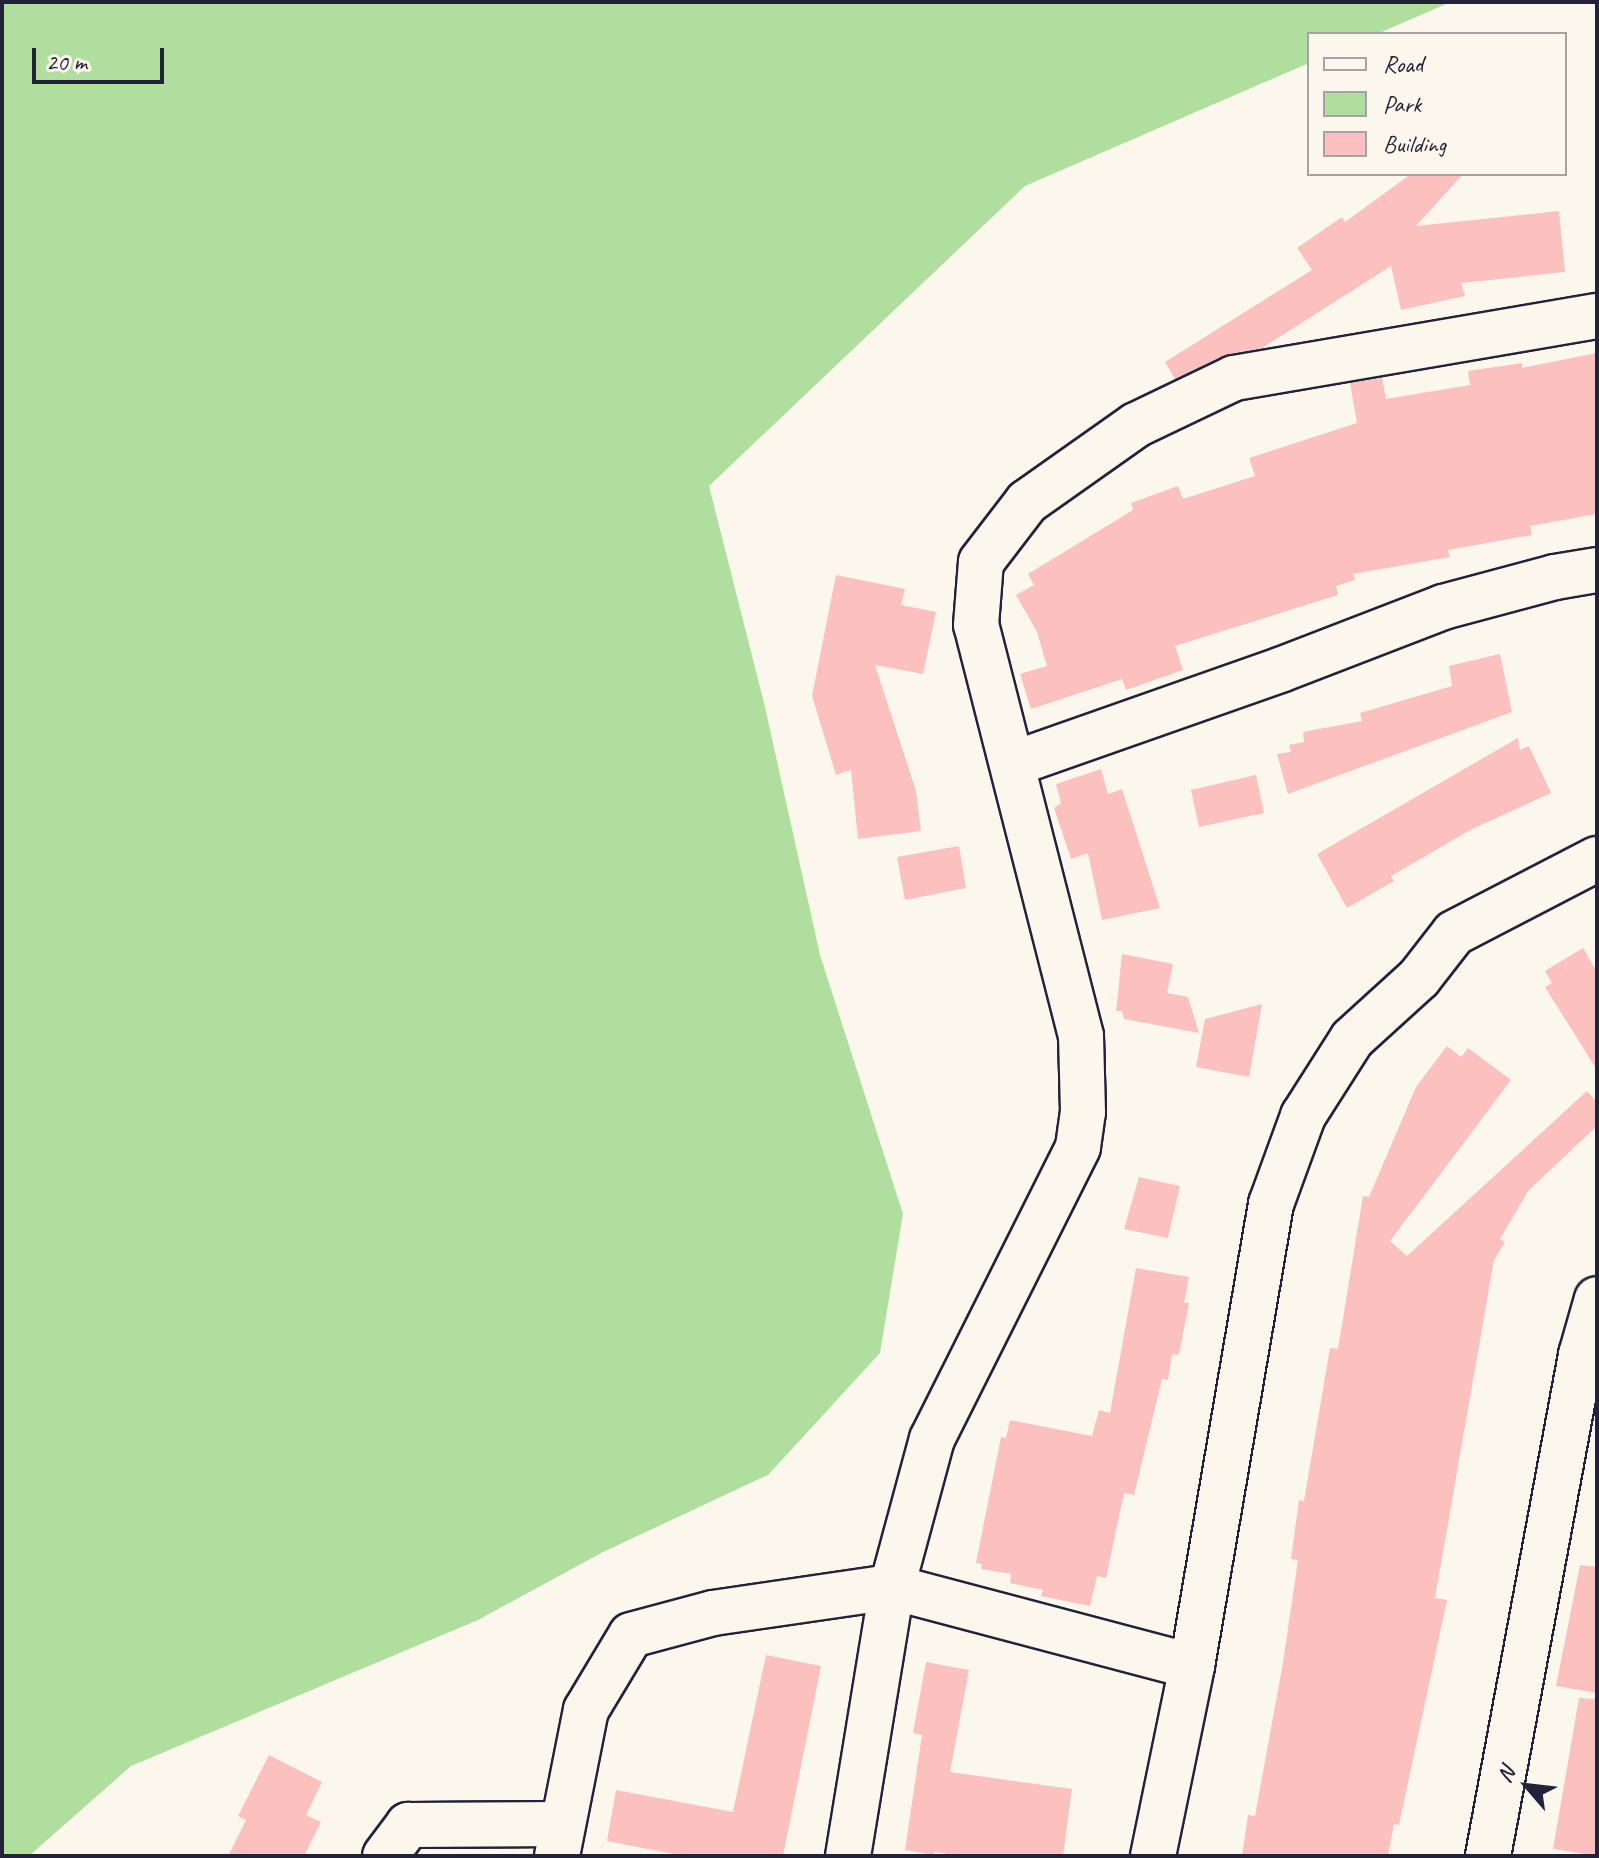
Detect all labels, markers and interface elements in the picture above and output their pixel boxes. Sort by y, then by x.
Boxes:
scale bar [36,32,168,82]
legend [1307,32,1567,176]
text: 20 m [46,47,87,77]
text: Road [1383,49,1423,79]
text: Park [1383,89,1421,119]
text: Building [1383,129,1446,159]
north arrow [1487,1746,1567,1826]
text: N [1490,1762,1521,1787]

